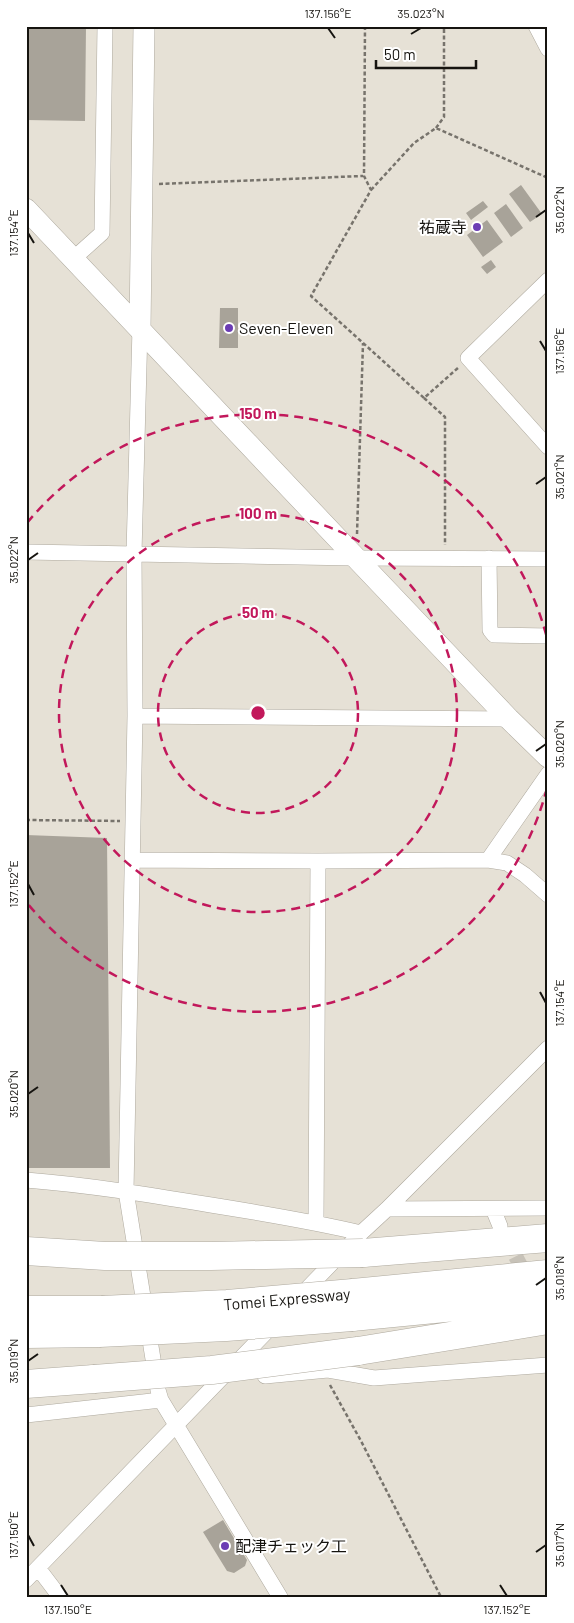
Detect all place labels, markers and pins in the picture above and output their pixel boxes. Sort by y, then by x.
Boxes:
place label: 祐蔵寺 [419,217,467,236]
marker: 祐蔵寺 [471,221,483,233]
place label: Seven-Eleven [239,318,334,337]
marker: Seven-Eleven [223,322,235,334]
centre of rings [249,704,267,722]
place label: 配津チェック工 [235,1536,347,1555]
marker: 配津チェック工 [219,1540,231,1552]

